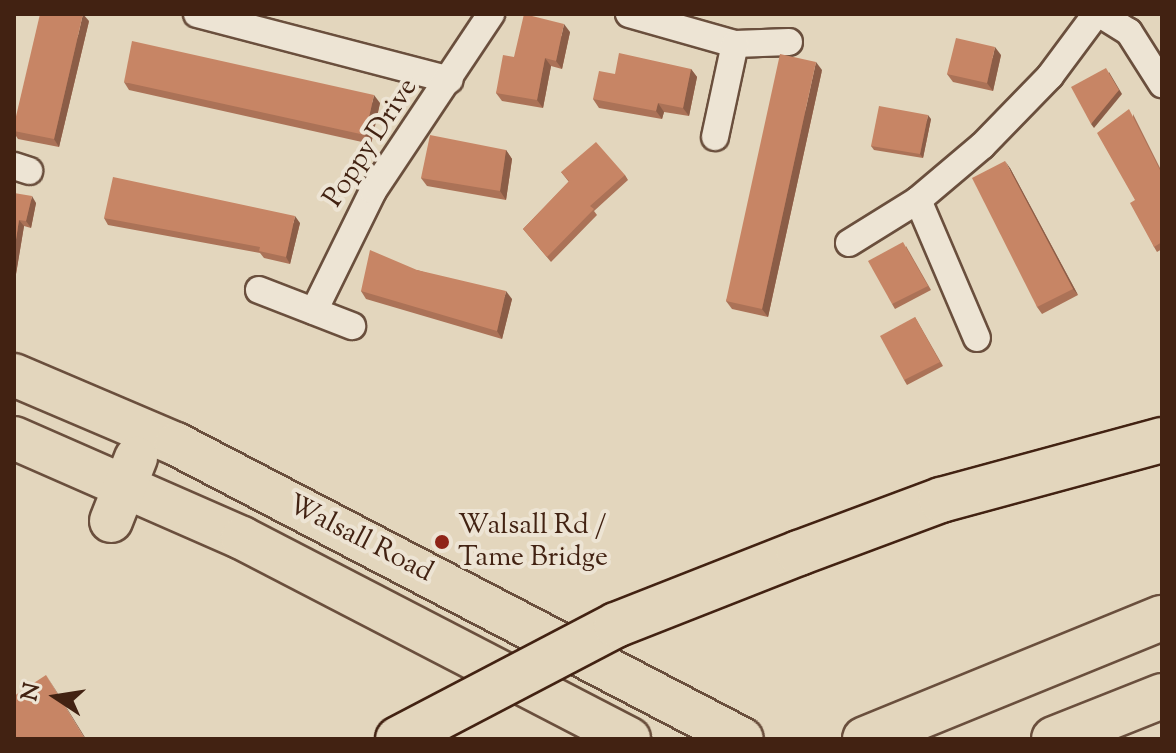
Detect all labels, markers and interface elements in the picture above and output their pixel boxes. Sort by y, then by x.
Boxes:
street label: Poppy Drive [317,72,425,214]
street label: Walsall Road [282,488,438,590]
place label: Walsall Rd / Tame Bridge [458,509,608,575]
marker: Walsall Rd / Tame Bridge [433,533,451,551]
north arrow [16,657,96,737]
text: N [15,680,50,704]

